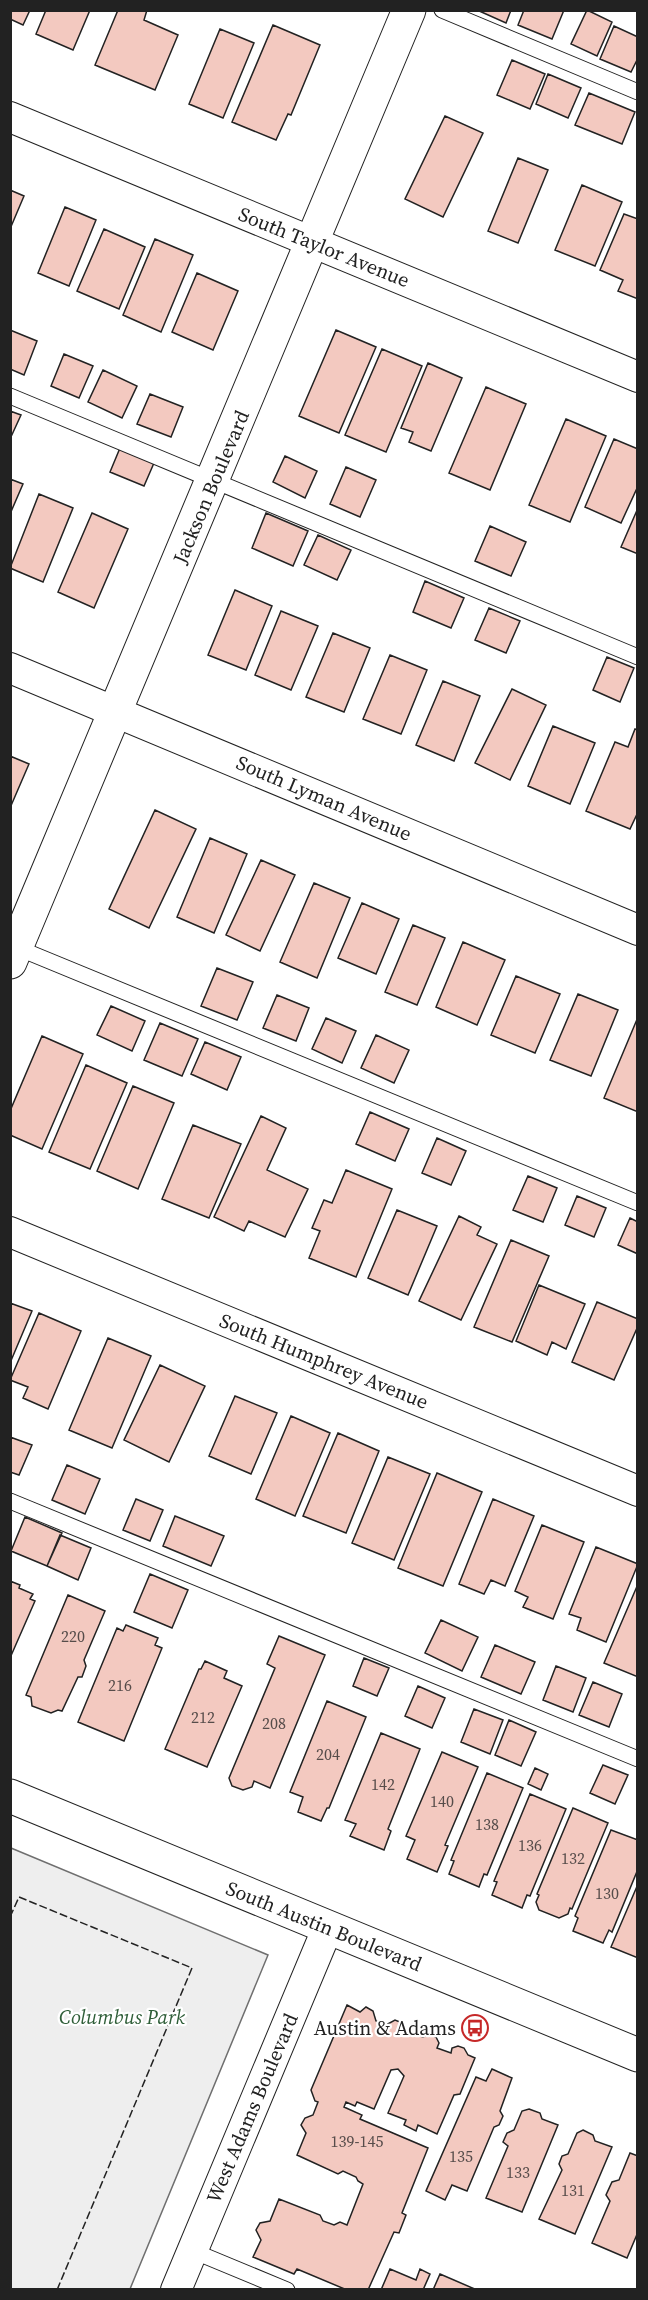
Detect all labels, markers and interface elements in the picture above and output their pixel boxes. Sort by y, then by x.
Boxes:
street label: South Taylor Avenue [234,200,414,294]
street label: Jackson Boulevard [166,405,256,569]
street label: South Lyman Avenue [232,748,416,848]
street label: South Humphrey Avenue [215,1306,433,1416]
house number: 220 [61,1625,85,1647]
house number: 216 [108,1674,132,1696]
house number: 212 [191,1706,215,1728]
house number: 208 [262,1712,286,1734]
house number: 204 [316,1743,340,1765]
house number: 142 [371,1773,395,1795]
house number: 140 [430,1790,454,1812]
house number: 138 [475,1813,499,1835]
house number: 136 [518,1834,542,1856]
house number: 132 [561,1847,585,1869]
street label: South Austin Boulevard [222,1874,427,1978]
house number: 130 [595,1882,619,1904]
park label: Columbus Park [59,2003,186,2031]
street label: West Adams Boulevard [199,2008,305,2207]
bus stop icon: Austin & Adams [460,2013,490,2043]
place label: Austin & Adams [314,2014,456,2042]
house number: 139-145 [331,2130,384,2152]
house number: 135 [449,2145,473,2167]
house number: 133 [506,2161,530,2183]
house number: 131 [561,2179,585,2201]

